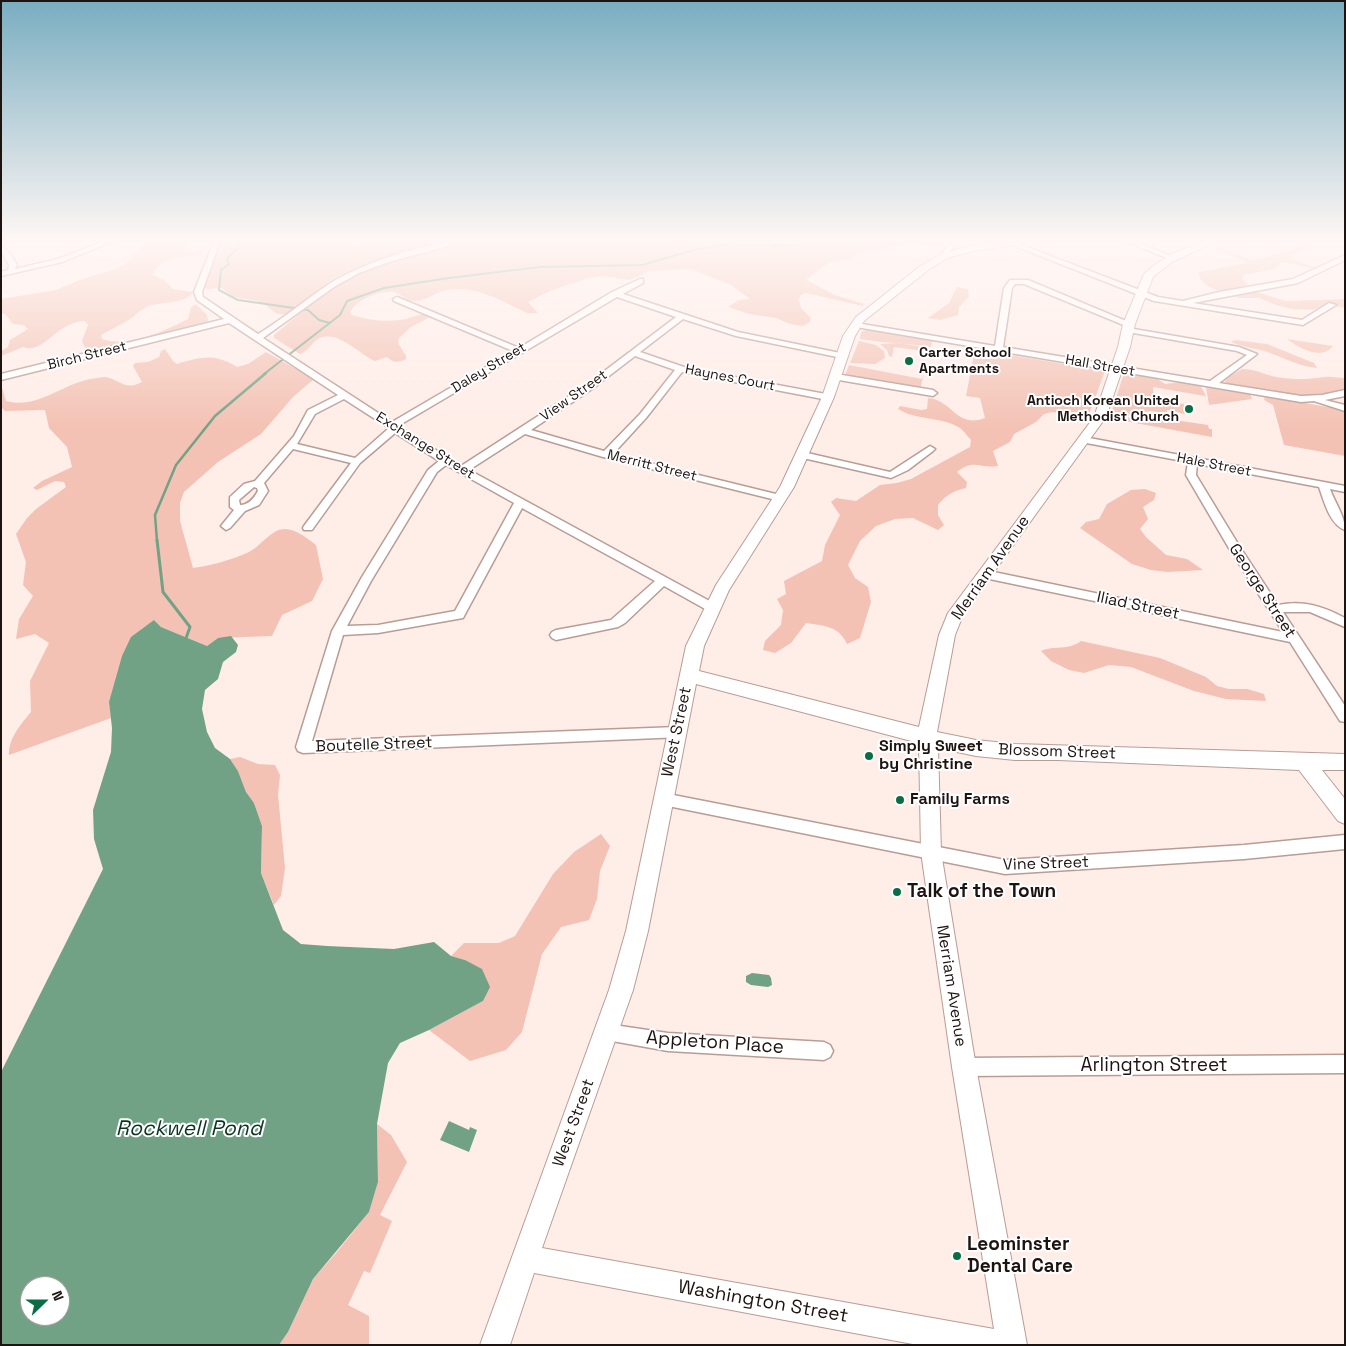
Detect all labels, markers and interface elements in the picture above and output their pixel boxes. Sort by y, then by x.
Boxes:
street label: Birch Street [46,338,128,374]
street label: Daley Street [449,339,529,397]
place label: Carter School Apartments [919,345,1011,378]
street label: Hall Street [1064,352,1136,380]
marker: Carter School Apartments [903,355,915,367]
street label: Haynes Court [684,361,776,395]
street label: View Street [537,367,611,425]
place label: Antioch Korean United Methodist Church [1027,393,1179,426]
marker: Antioch Korean United Methodist Church [1183,403,1195,415]
street label: Exchange Street [373,409,477,483]
street label: Merritt Street [605,447,699,485]
street label: Hale Street [1175,450,1253,480]
street label: Merriam Avenue [948,512,1034,624]
street label: George Street [1224,540,1300,642]
street label: Iliad Street [1095,588,1181,624]
street label: West Street [658,685,696,779]
street label: Boutelle Street [315,733,433,757]
place label: Simply Sweet by Christine [879,737,983,775]
street label: Blossom Street [998,740,1116,764]
marker: Simply Sweet by Christine [863,750,875,762]
place label: Family Farms [910,790,1010,810]
marker: Family Farms [894,794,906,806]
street label: Vine Street [1003,853,1089,875]
place label: Talk of the Town [907,881,1056,903]
marker: Talk of the Town [891,886,903,898]
street label: Merriam Avenue [932,924,970,1048]
street label: Appleton Place [645,1027,785,1059]
street label: Arlington Street [1080,1055,1228,1077]
street label: West Street [549,1077,599,1169]
water label: Rockwell Pond [116,1116,262,1142]
place label: Leominster Dental Care [967,1234,1073,1278]
marker: Leominster Dental Care [951,1250,963,1262]
north arrow [20,1276,70,1326]
street label: Washington Street [676,1276,850,1328]
text: N [48,1288,68,1303]

